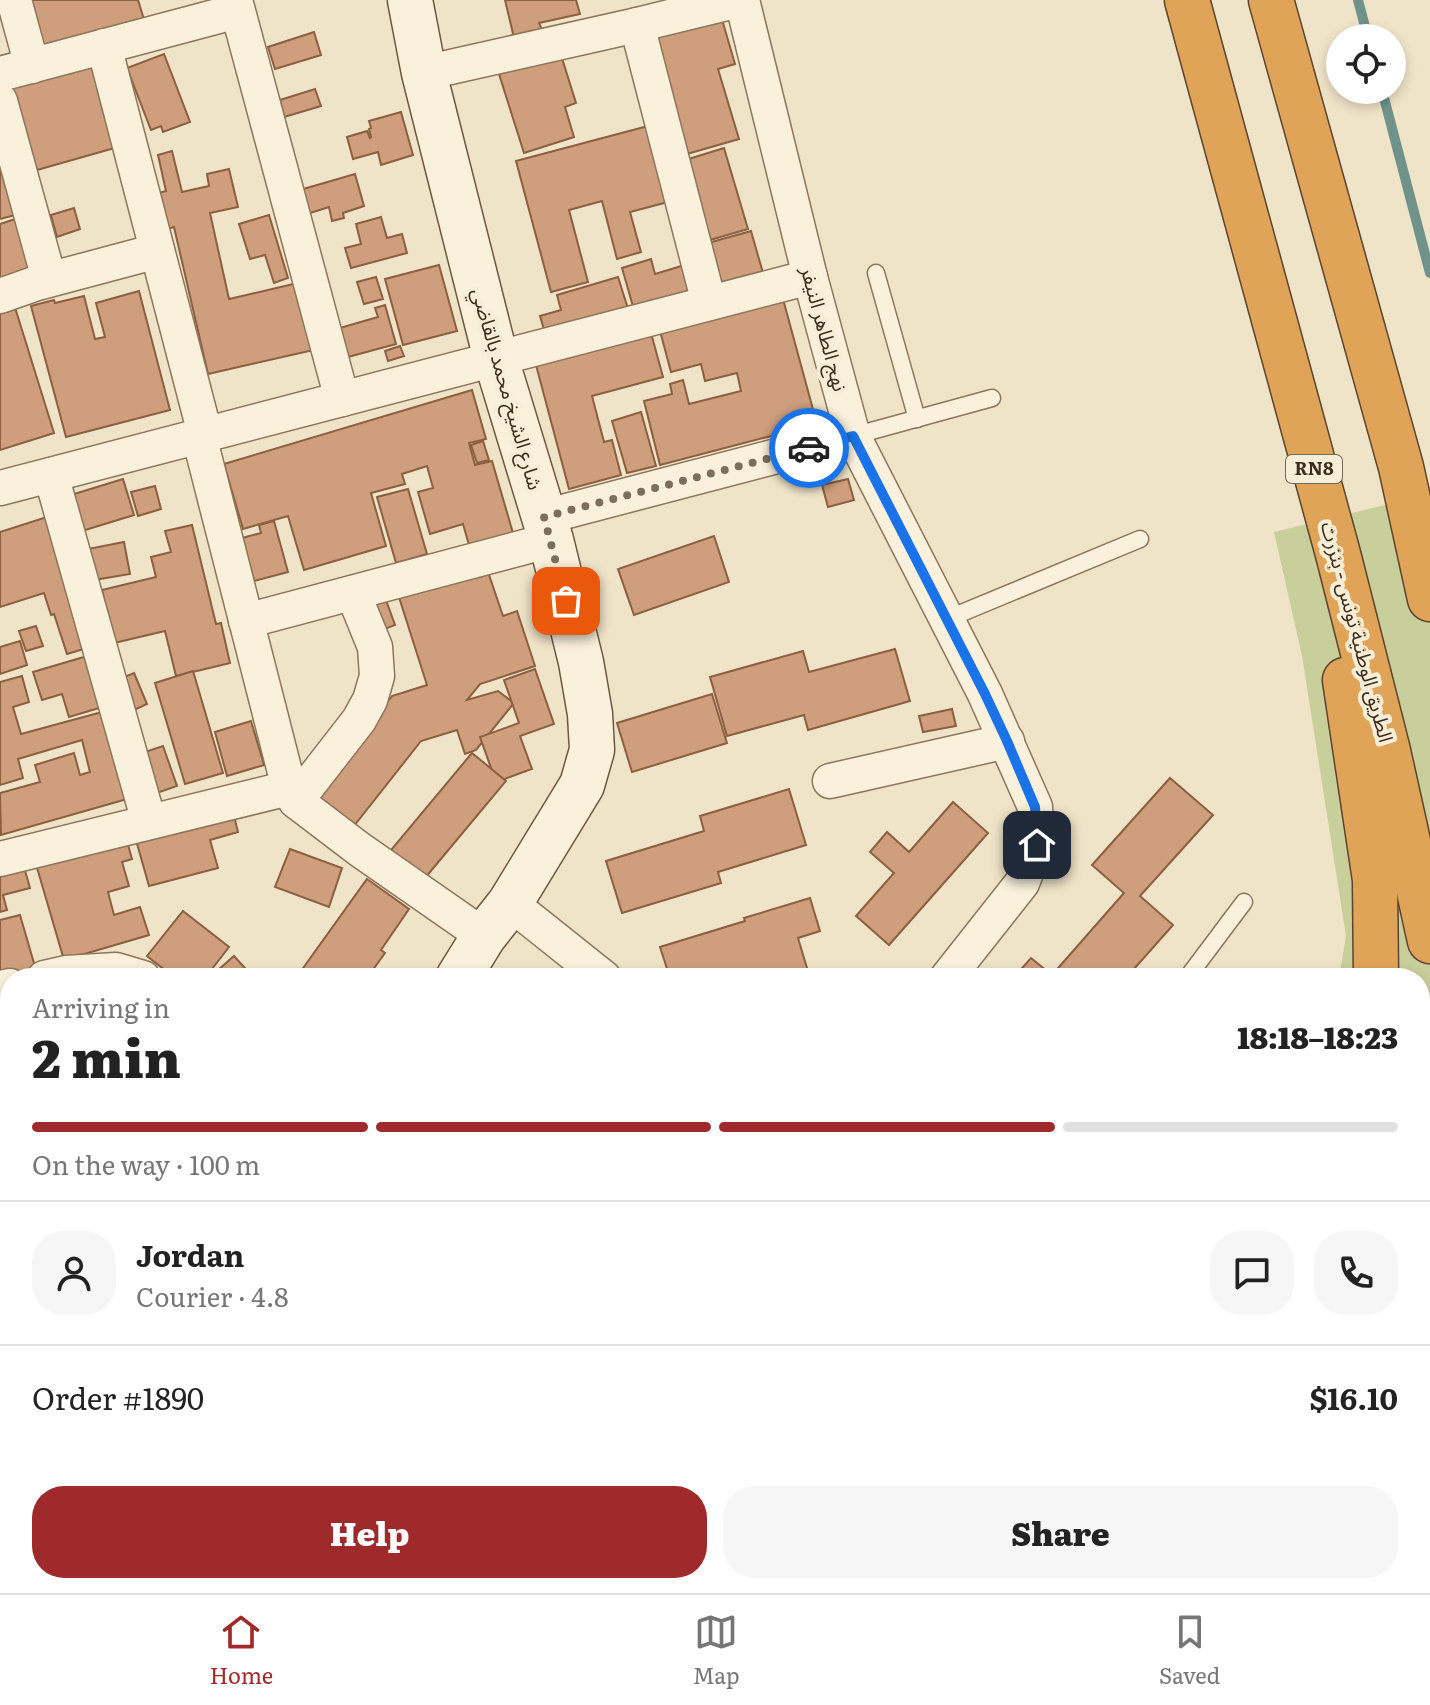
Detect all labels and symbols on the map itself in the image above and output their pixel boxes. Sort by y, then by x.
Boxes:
street label: نهج الطاهر النيفر [793,262,857,395]
street label: شارع الشيخ محمد بالقاضي [463,284,552,494]
courier [769,408,849,488]
road number: RN8 [1286,455,1342,483]
street label: الطريق الوطنية تونس - بنزرت [1315,518,1403,745]
pin [532,567,600,635]
pin [1003,811,1071,879]

